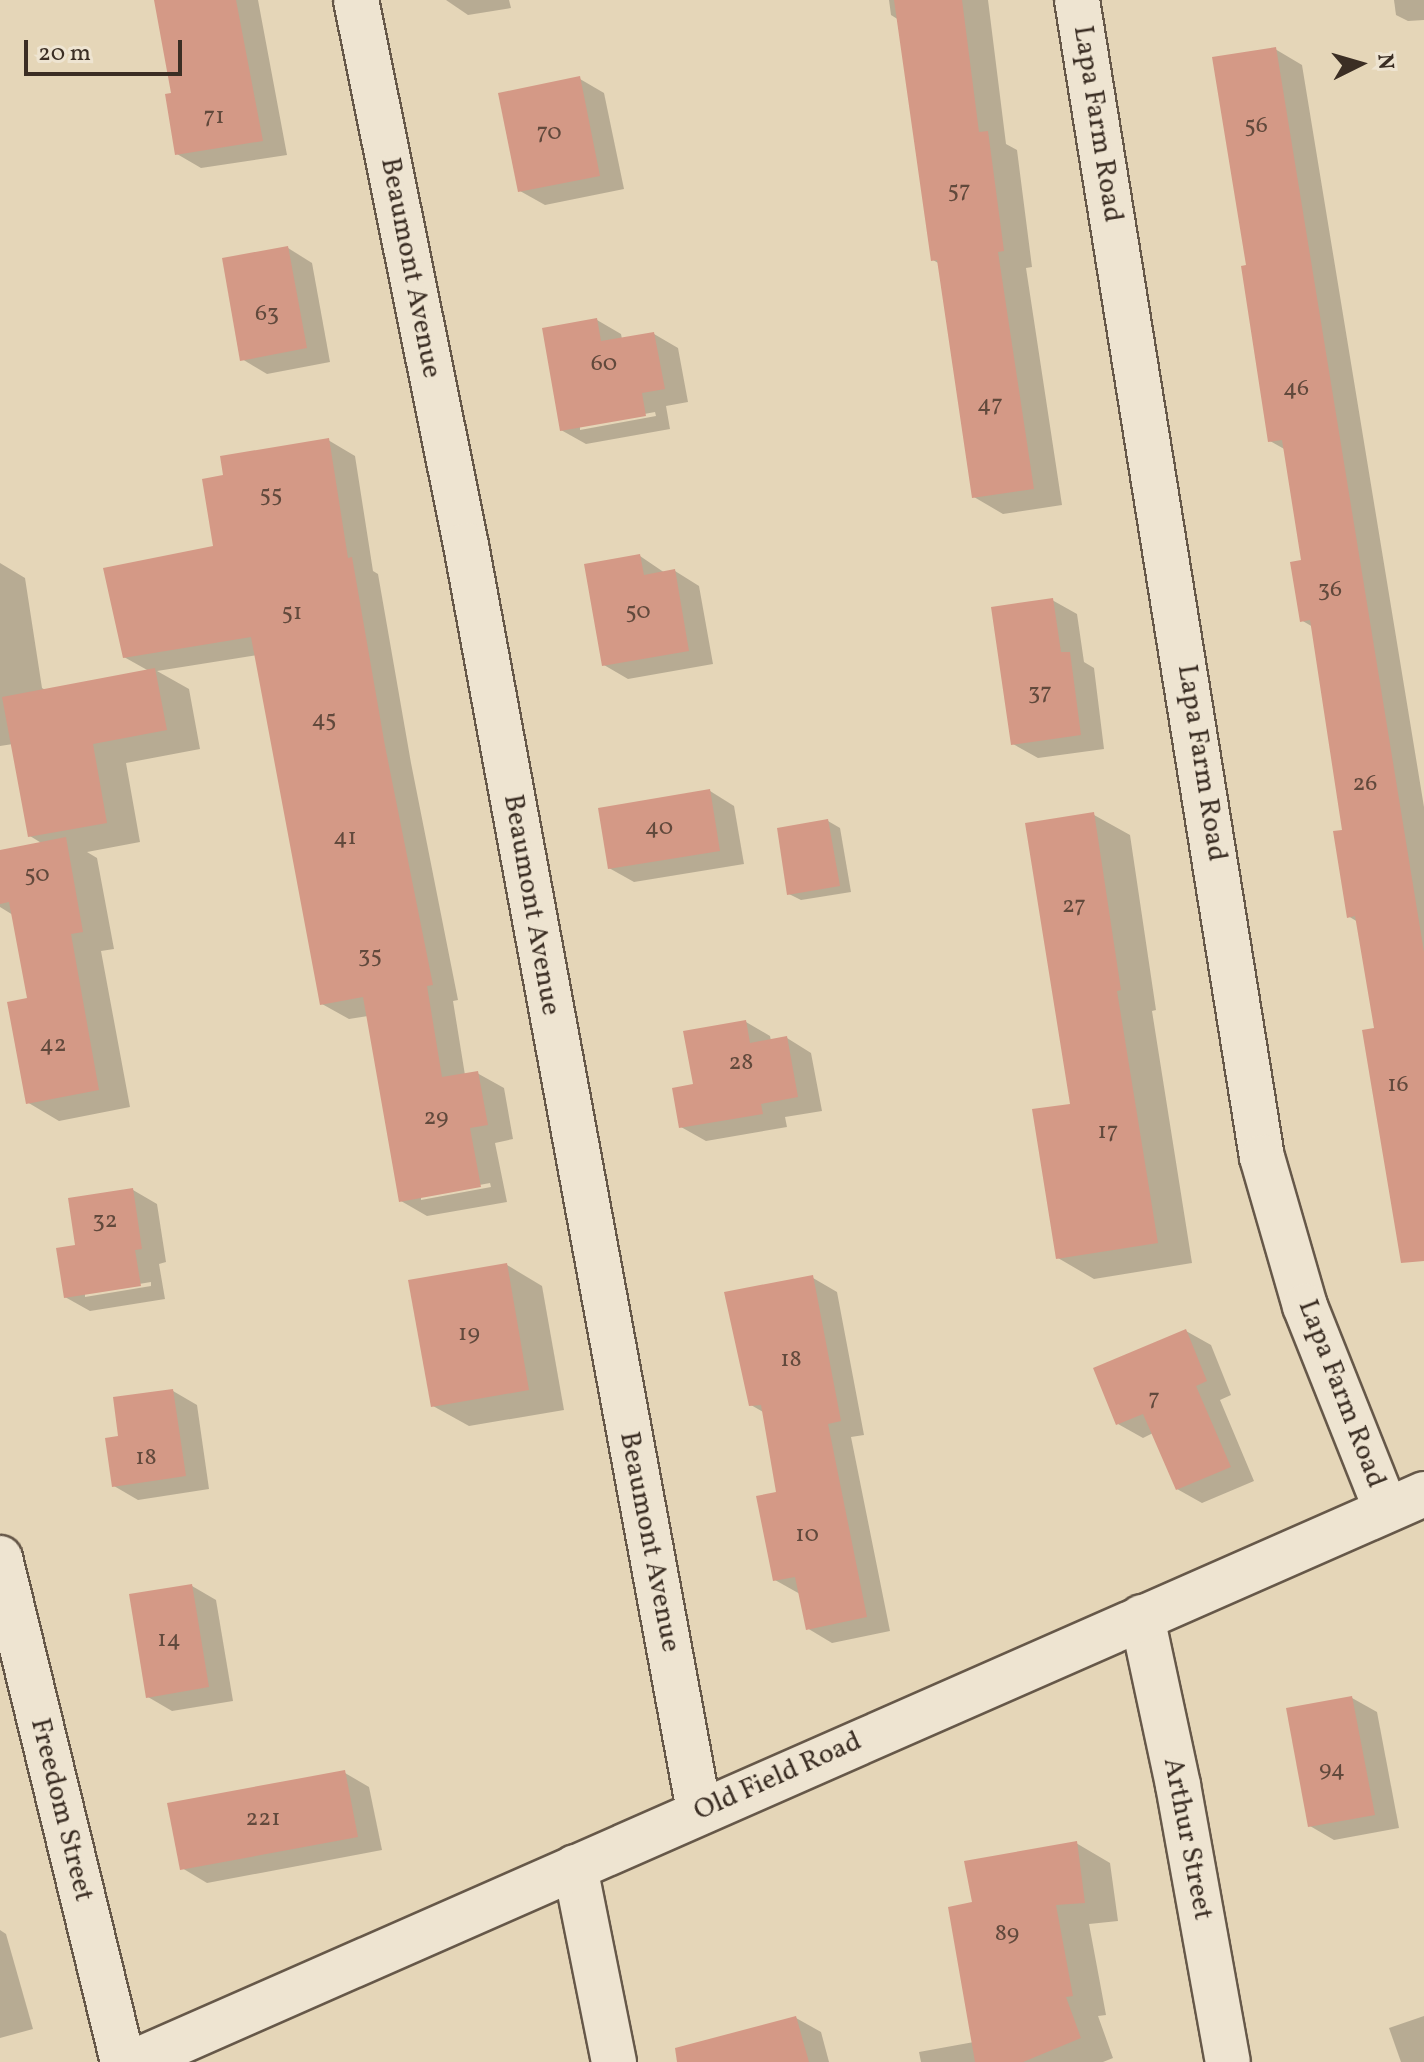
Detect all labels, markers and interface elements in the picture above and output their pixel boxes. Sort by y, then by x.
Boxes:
street label: Lapa Farm Road [1065,23,1129,225]
scale bar [28,24,186,74]
north arrow [1320,24,1400,104]
text: 20 m [38,37,91,71]
text: N [1368,53,1401,71]
house number: 71 [204,104,224,132]
house number: 56 [1244,113,1268,141]
house number: 70 [536,120,562,148]
street label: Beaumont Avenue [372,155,448,381]
house number: 57 [947,178,971,206]
house number: 63 [255,301,279,329]
house number: 60 [591,351,617,379]
house number: 46 [1283,376,1309,404]
house number: 47 [977,392,1003,420]
house number: 55 [259,482,283,510]
house number: 36 [1318,577,1342,605]
house number: 50 [625,599,651,627]
house number: 51 [282,600,302,628]
street label: Lapa Farm Road [1169,662,1233,864]
house number: 37 [1028,680,1052,708]
house number: 45 [311,707,337,735]
house number: 26 [1352,771,1378,799]
street label: Beaumont Avenue [495,792,567,1018]
house number: 40 [645,815,673,843]
house number: 41 [333,825,357,853]
house number: 50 [24,862,50,890]
house number: 27 [1062,893,1086,921]
house number: 35 [358,943,382,971]
house number: 42 [39,1032,67,1060]
house number: 28 [728,1050,754,1078]
house number: 16 [1387,1072,1409,1100]
house number: 29 [423,1105,449,1133]
house number: 17 [1098,1119,1118,1147]
house number: 32 [92,1208,118,1236]
street label: Lapa Farm Road [1290,1295,1392,1493]
house number: 19 [458,1321,480,1349]
house number: 18 [780,1347,802,1375]
house number: 7 [1148,1386,1160,1414]
street label: Beaumont Avenue [611,1429,687,1655]
house number: 18 [135,1445,157,1473]
house number: 10 [795,1522,819,1550]
house number: 14 [157,1627,181,1655]
street label: Freedom Street [22,1715,100,1905]
street label: Old Field Road [689,1725,867,1829]
street label: Arthur Street [1155,1755,1219,1923]
house number: 94 [1319,1757,1345,1785]
house number: 221 [245,1806,281,1834]
house number: 89 [995,1921,1019,1949]

